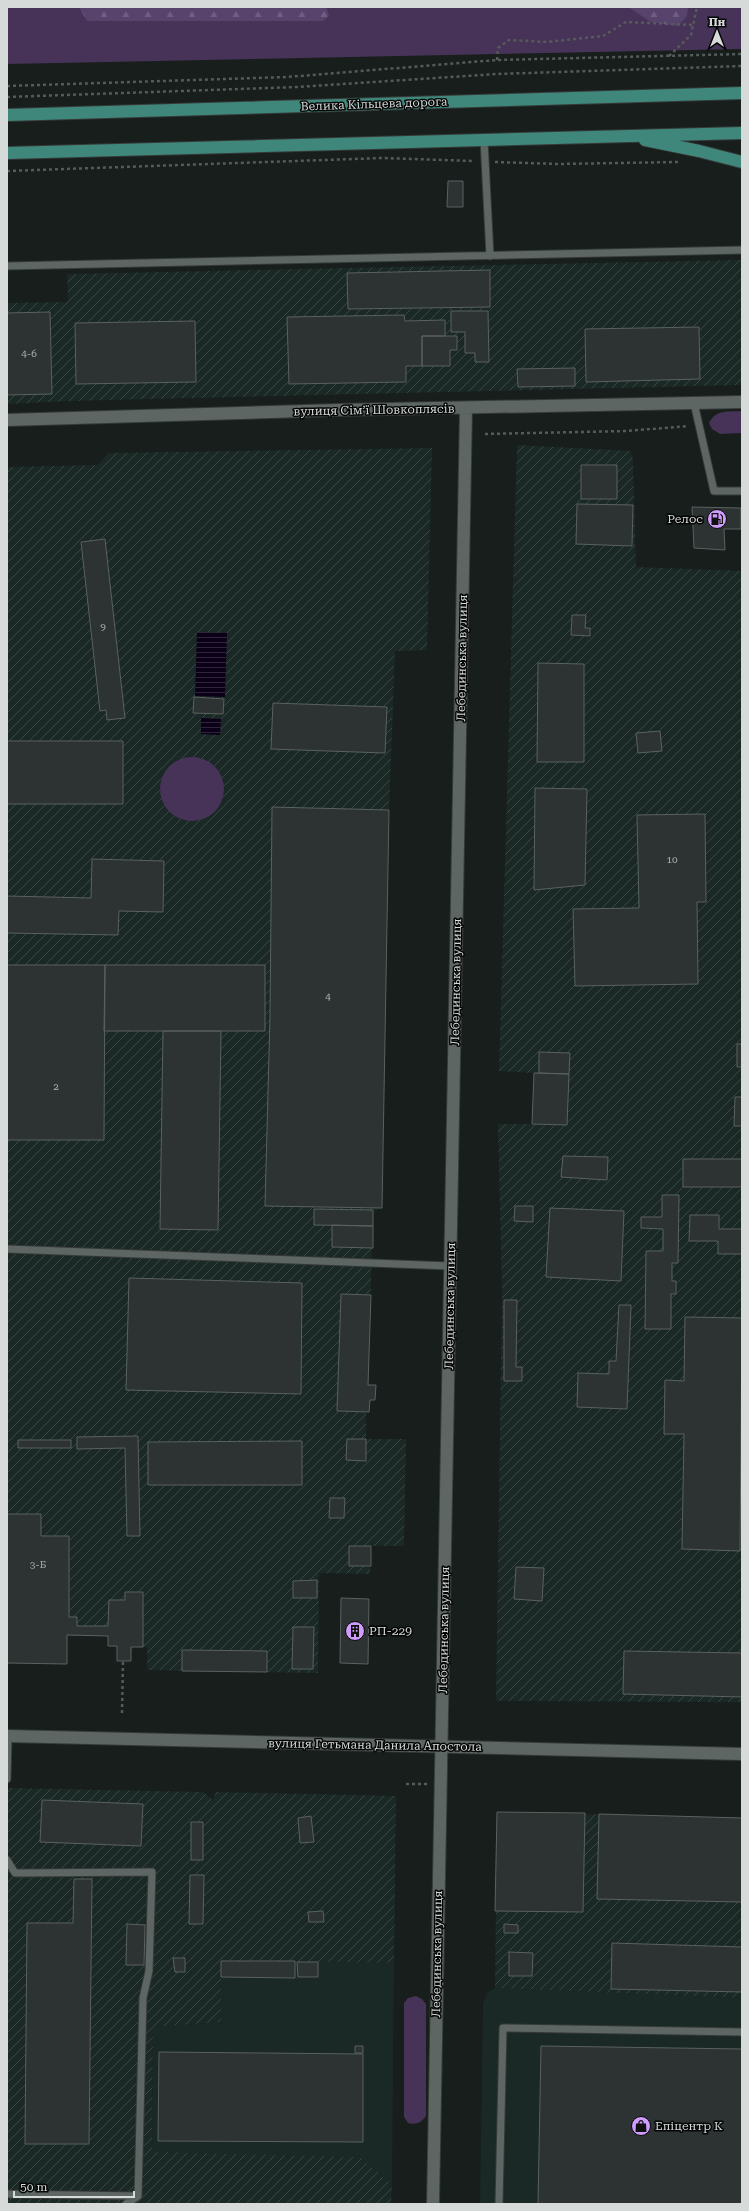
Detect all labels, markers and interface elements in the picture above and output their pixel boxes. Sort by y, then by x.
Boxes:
north arrow [697,12,737,52]
text: Пн [709,16,726,29]
street label: Велика Кільцева дорога [300,94,448,114]
house number: 4-6 [21,348,37,359]
street label: вулиця Сімʼї Шовкоплясів [293,402,455,418]
fuel station icon: Релос [706,508,728,530]
place label: Релос [667,512,703,526]
street label: Лебединська вулиця [454,594,470,722]
house number: 9 [100,621,106,632]
house number: 10 [666,854,678,865]
street label: Лебединська вулиця [448,918,464,1046]
house number: 4 [325,991,331,1002]
house number: 2 [53,1081,59,1092]
street label: Лебединська вулиця [442,1242,458,1370]
house number: 3-Б [30,1559,47,1570]
street label: Лебединська вулиця [436,1566,452,1694]
building icon: РП-229 [344,1620,366,1642]
place label: РП-229 [369,1624,412,1638]
street label: вулиця Гетьмана Данила Апостола [268,1736,482,1754]
street label: Лебединська вулиця [429,1890,445,2018]
shop icon: Епіцентр К [630,2115,652,2137]
place label: Епіцентр К [655,2119,723,2133]
scale bar [14,2173,134,2199]
text: 50 m [20,2180,47,2194]

